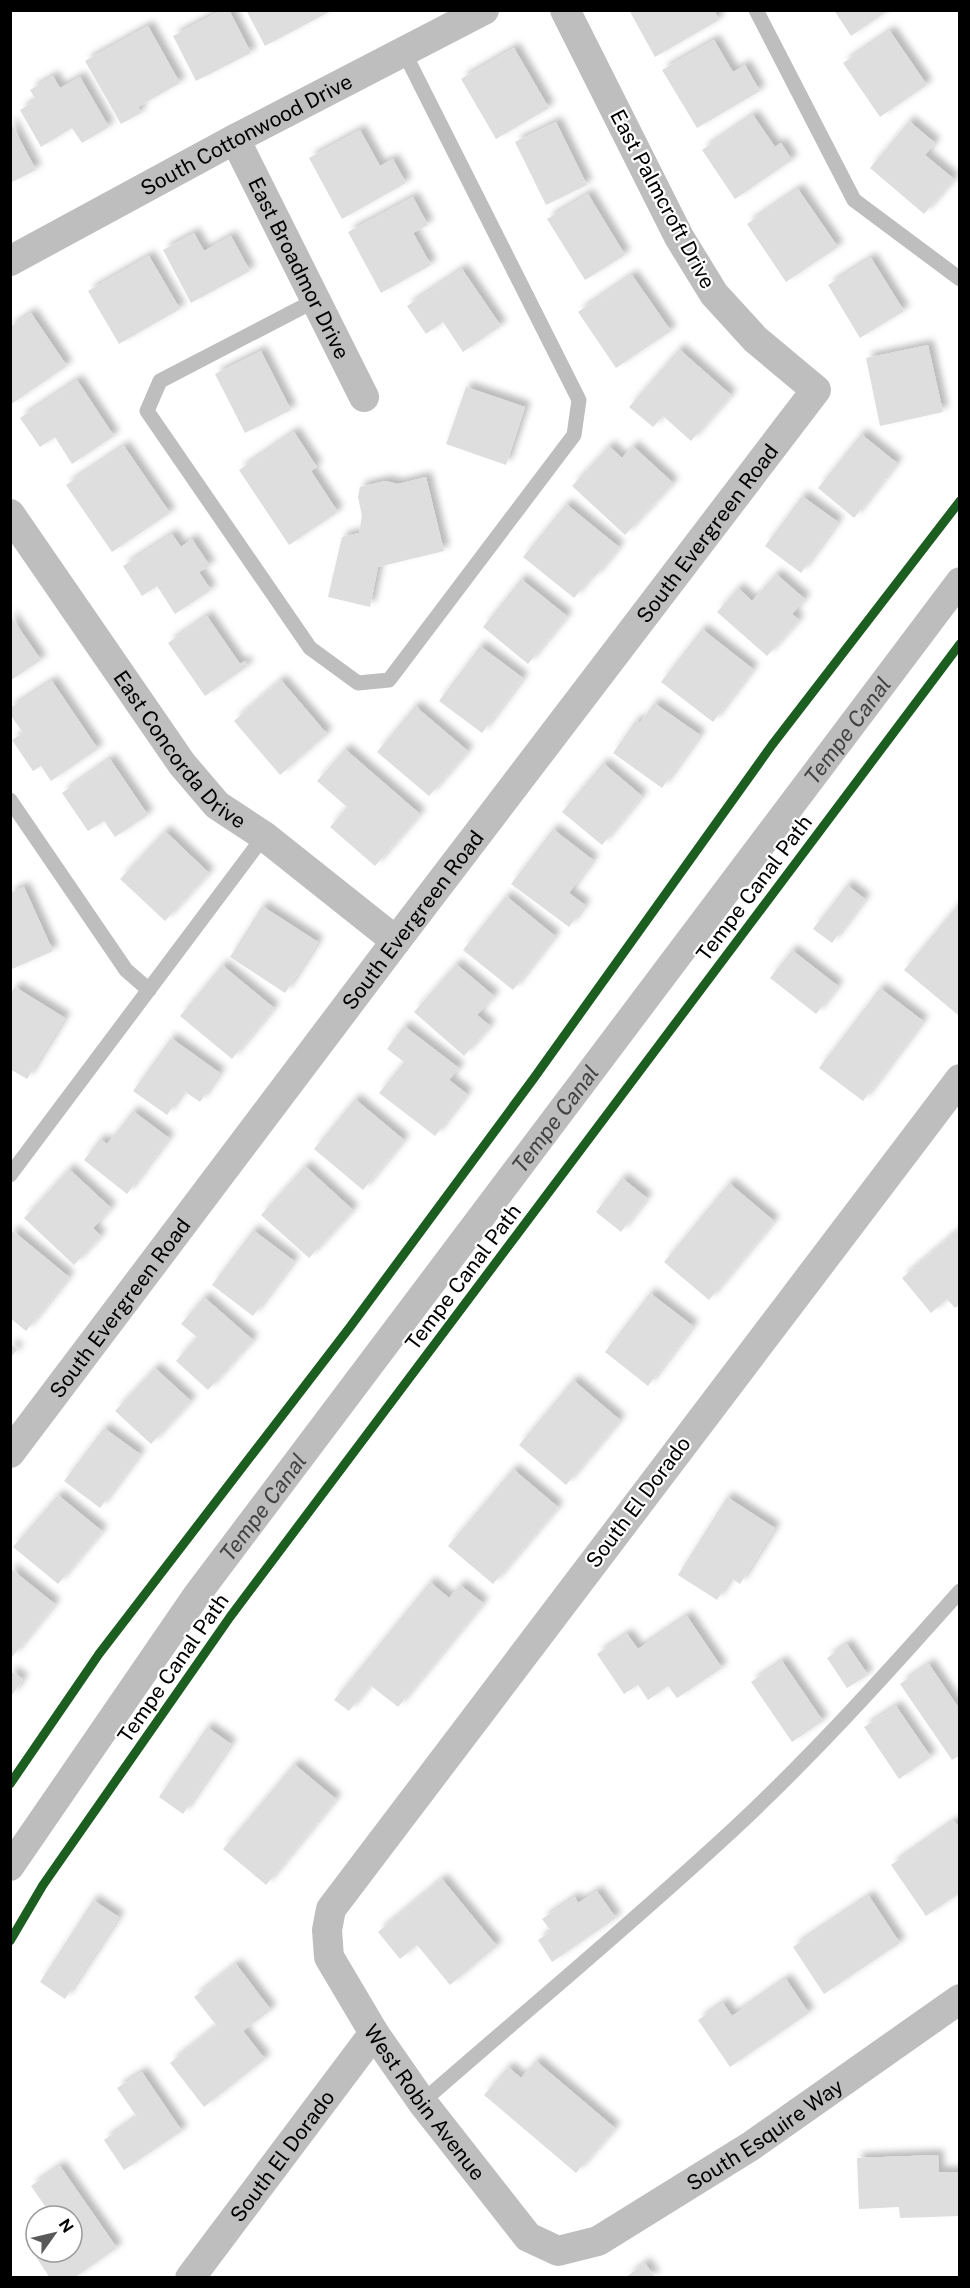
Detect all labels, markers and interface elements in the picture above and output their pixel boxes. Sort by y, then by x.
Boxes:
street label: South Cottonwood Drive [136,68,356,200]
street label: East Palmcroft Drive [605,105,721,293]
street label: East Broadmor Drive [244,173,355,363]
street label: South Evergreen Road [631,439,783,628]
street label: East Concorda Drive [109,665,251,833]
water label: Tempe Canal [799,672,896,789]
street label: Tempe Canal Path [691,810,817,966]
street label: South Evergreen Road [336,825,488,1014]
water label: Tempe Canal [506,1060,604,1178]
street label: Tempe Canal Path [400,1199,526,1355]
street label: South Evergreen Road [44,1213,195,1402]
street label: South El Dorado [580,1431,696,1573]
water label: Tempe Canal [214,1448,312,1566]
street label: Tempe Canal Path [112,1589,234,1747]
street label: West Robin Avenue [359,2019,491,2185]
street label: South Esquire Way [682,2073,848,2196]
street label: South El Dorado [224,2085,339,2226]
north arrow [24,2204,84,2264]
text: N [55,2215,77,2236]

